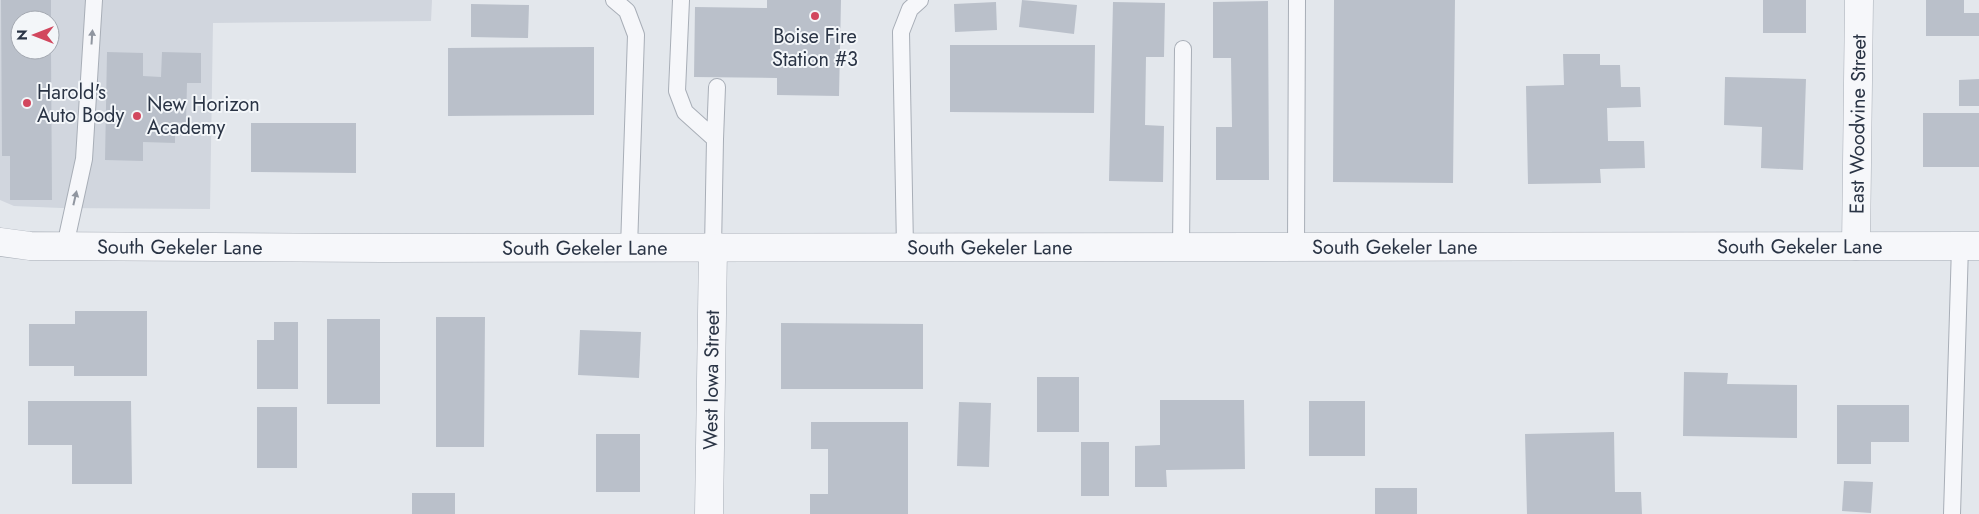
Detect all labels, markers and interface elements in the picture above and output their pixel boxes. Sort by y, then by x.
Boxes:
north arrow [10,10,60,60]
marker: Boise Fire Station #3 [809,10,821,22]
place label: Boise Fire Station #3 [772,22,858,74]
text: N [12,29,32,41]
one-way arrow [89,29,97,45]
street label: East Woodvine Street [1842,34,1873,214]
place label: Harold's Auto Body [37,78,124,130]
place label: New Horizon Academy [147,90,260,142]
marker: Harold's Auto Body [21,97,33,109]
marker: New Horizon Academy [131,110,143,122]
one-way arrow [71,191,79,206]
street label: South Gekeler Lane [97,232,263,262]
street label: South Gekeler Lane [1312,232,1478,261]
street label: South Gekeler Lane [1717,232,1883,261]
street label: South Gekeler Lane [502,233,668,262]
street label: South Gekeler Lane [907,233,1073,262]
street label: West Iowa Street [695,310,727,450]

